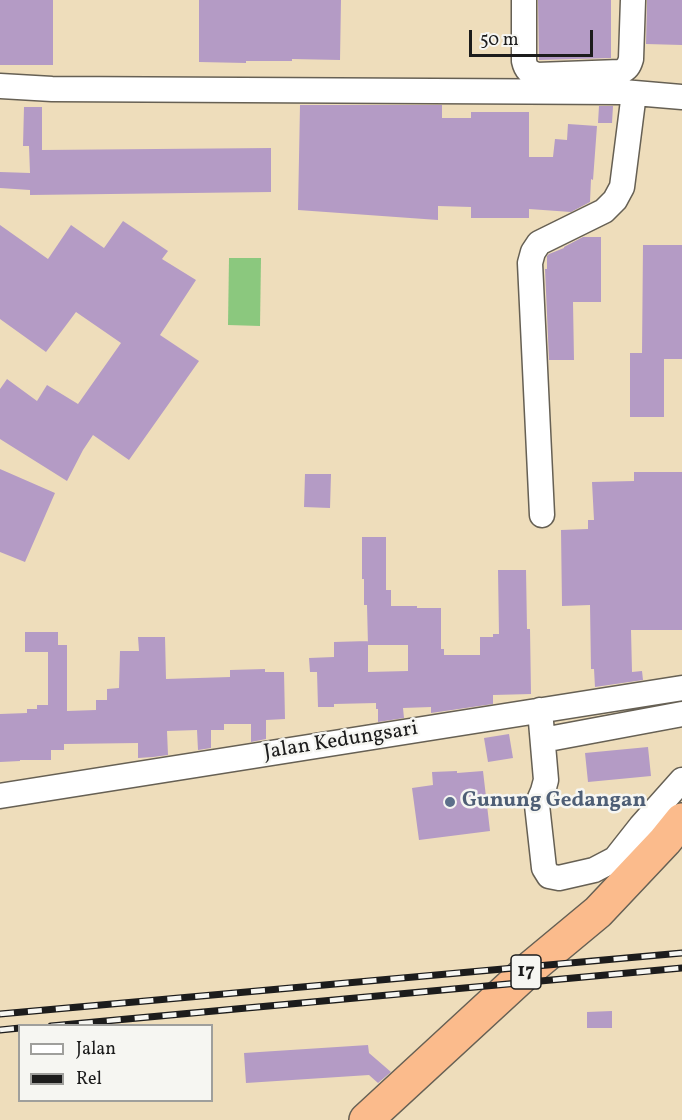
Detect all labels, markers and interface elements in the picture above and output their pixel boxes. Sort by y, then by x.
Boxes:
scale bar [472,18,596,56]
text: 50 m [480,28,519,53]
street label: Jalan Kedungsari [262,717,420,767]
place label: Gunung Gedangan [462,789,646,815]
marker: Gunung Gedangan [443,795,457,809]
road number: 17 [511,955,541,989]
legend [18,1024,213,1102]
text: Jalan [76,1037,116,1062]
text: Rel [76,1067,102,1092]

